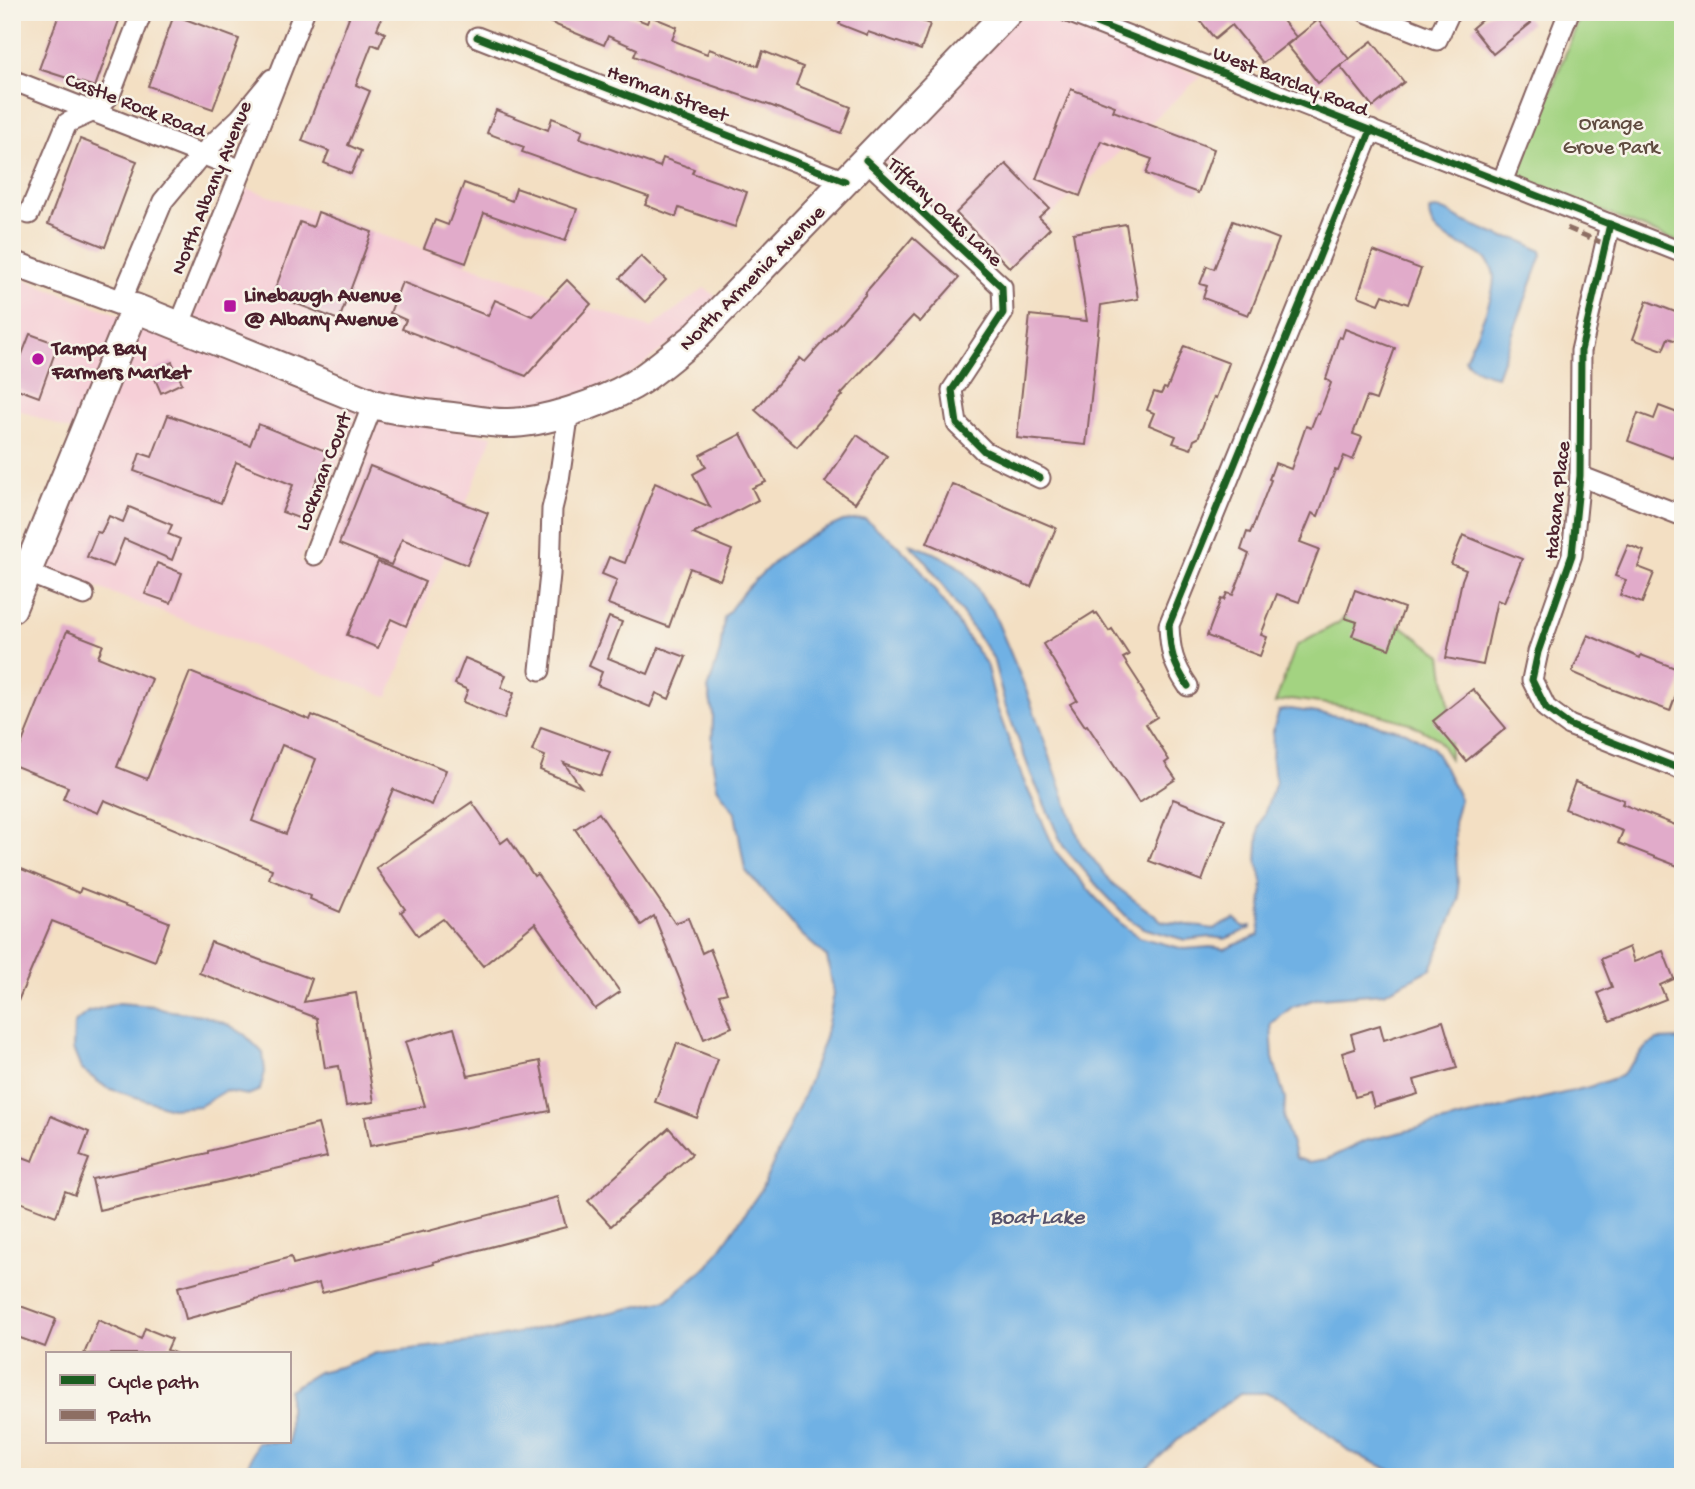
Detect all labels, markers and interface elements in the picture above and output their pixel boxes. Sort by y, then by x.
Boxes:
street label: West Barclay Road [1209,42,1373,125]
street label: Herman Street [603,61,733,131]
street label: Castle Rock Road [61,69,210,146]
street label: North Albany Avenue [167,97,260,279]
park label: Orange Grove Park [1563,113,1662,162]
street label: Tiffany Oaks Lane [880,153,1007,274]
street label: North Armenia Avenue [675,200,833,358]
place label: Linebaugh Avenue @ Albany Avenue [244,285,402,334]
marker: Linebaugh Avenue @ Albany Avenue [222,298,238,314]
place label: Tampa Bay Farmers Market [50,338,193,387]
marker: Tampa Bay Farmers Market [30,351,46,367]
street label: Lockman Court [291,407,360,535]
street label: Habana Place [1541,439,1578,561]
water label: Boat Lake [990,1205,1085,1232]
legend [46,1352,290,1444]
text: Cycle path [108,1372,199,1397]
text: Path [107,1406,151,1431]

